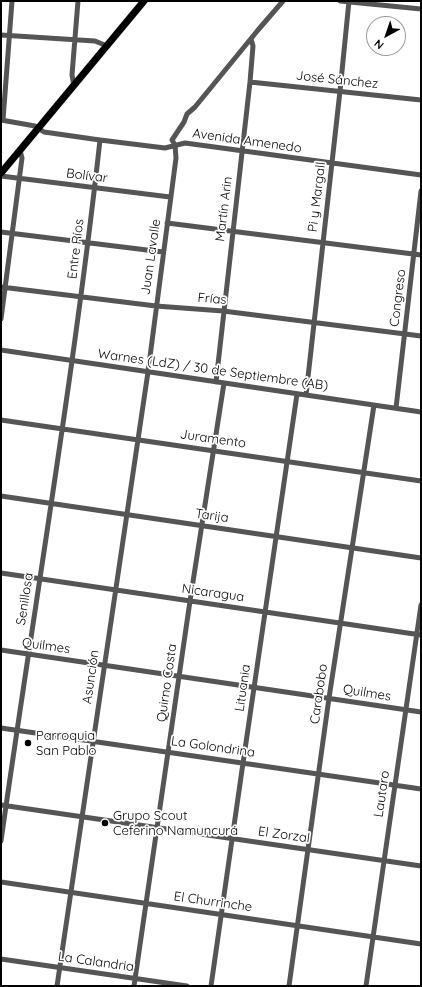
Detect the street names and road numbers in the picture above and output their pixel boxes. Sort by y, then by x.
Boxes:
street label: José Sánchez [295,68,379,92]
street label: Avenida Amenedo [191,126,303,156]
street label: Pi y Margall [305,161,329,233]
street label: Bolívar [65,166,109,186]
street label: Martín Arin [212,175,236,243]
street label: Entre Ríos [65,218,87,280]
street label: Juan Lavalle [138,218,164,296]
street label: Congreso [387,268,409,328]
street label: Frías [197,290,227,308]
street label: Warnes (LdZ) / 30 de Septiembre (AB) [97,346,329,394]
street label: Juramento [179,427,247,451]
street label: Tarija [194,506,230,526]
street label: Senillosa [13,572,37,626]
street label: Nicaragua [181,581,245,605]
street label: Quilmes [21,635,71,657]
street label: Quirno Costa [154,643,180,723]
street label: Asunción [79,649,103,705]
street label: Lituania [232,663,254,713]
street label: Carabobo [307,663,331,725]
street label: Quilmes [342,681,392,705]
street label: La Golondrina [170,733,256,761]
street label: Lautaro [371,770,393,818]
street label: El Zorzal [257,824,311,846]
street label: El Churrinche [173,889,253,915]
street label: La Calandria [57,949,135,975]

